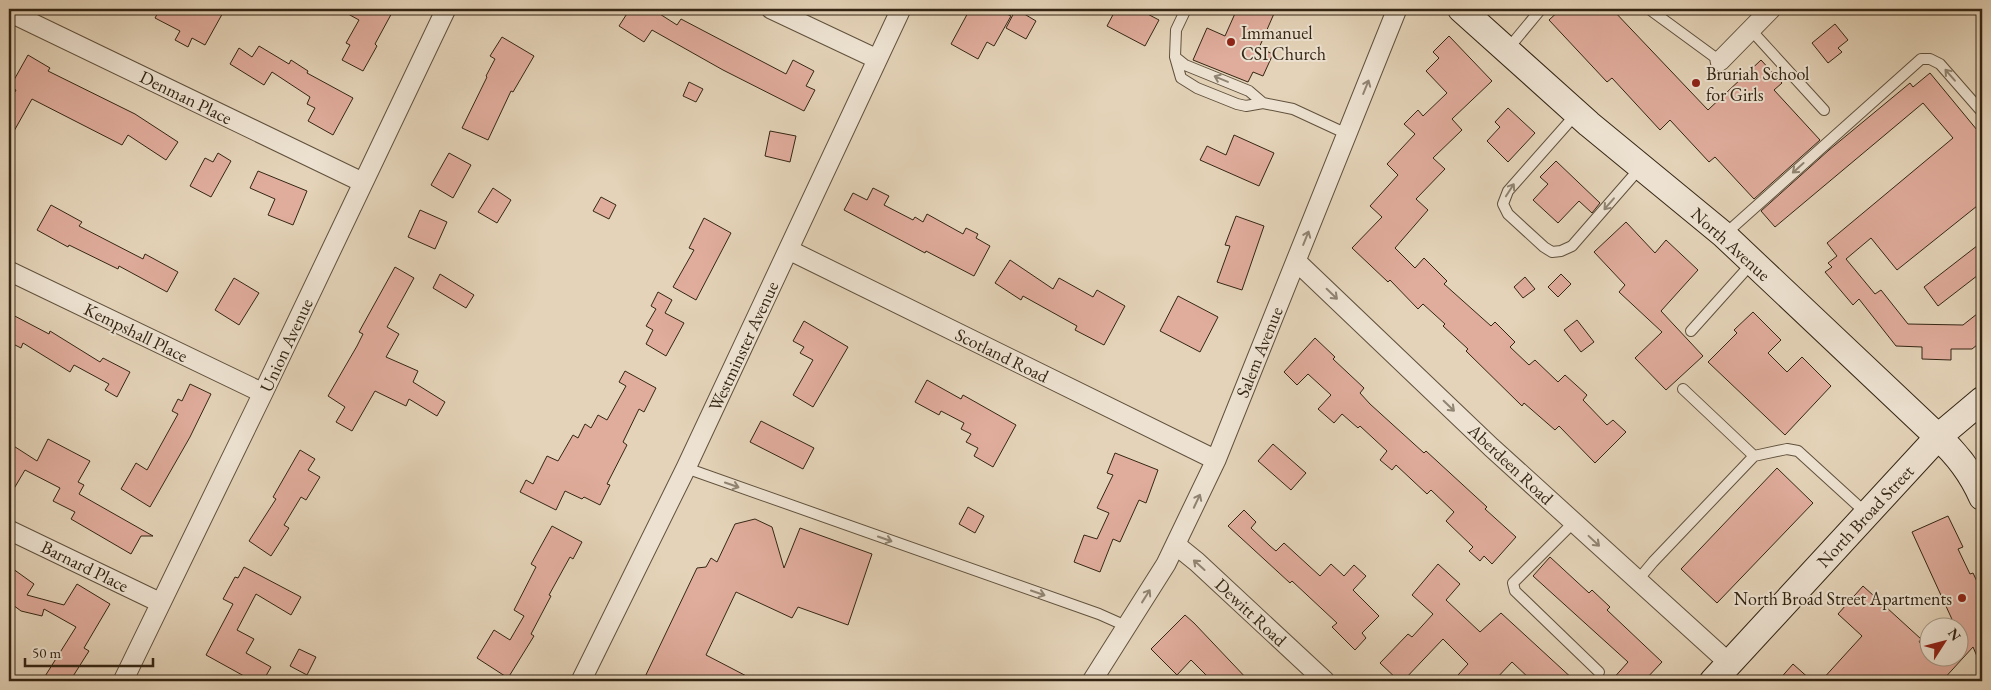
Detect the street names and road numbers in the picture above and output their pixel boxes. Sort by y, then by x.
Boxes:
street label: Denman Place [136,65,236,129]
street label: North Avenue [1686,202,1776,286]
street label: Westminster Avenue [703,277,783,415]
street label: Union Avenue [254,294,318,396]
street label: Kempshall Place [80,297,192,367]
street label: Salem Avenue [1230,303,1288,401]
street label: Scotland Road [951,322,1053,388]
street label: Aberdeen Road [1463,418,1559,510]
street label: North Broad Street [1811,460,1919,572]
street label: Barnard Place [37,535,133,597]
street label: Dewitt Road [1210,573,1292,652]

